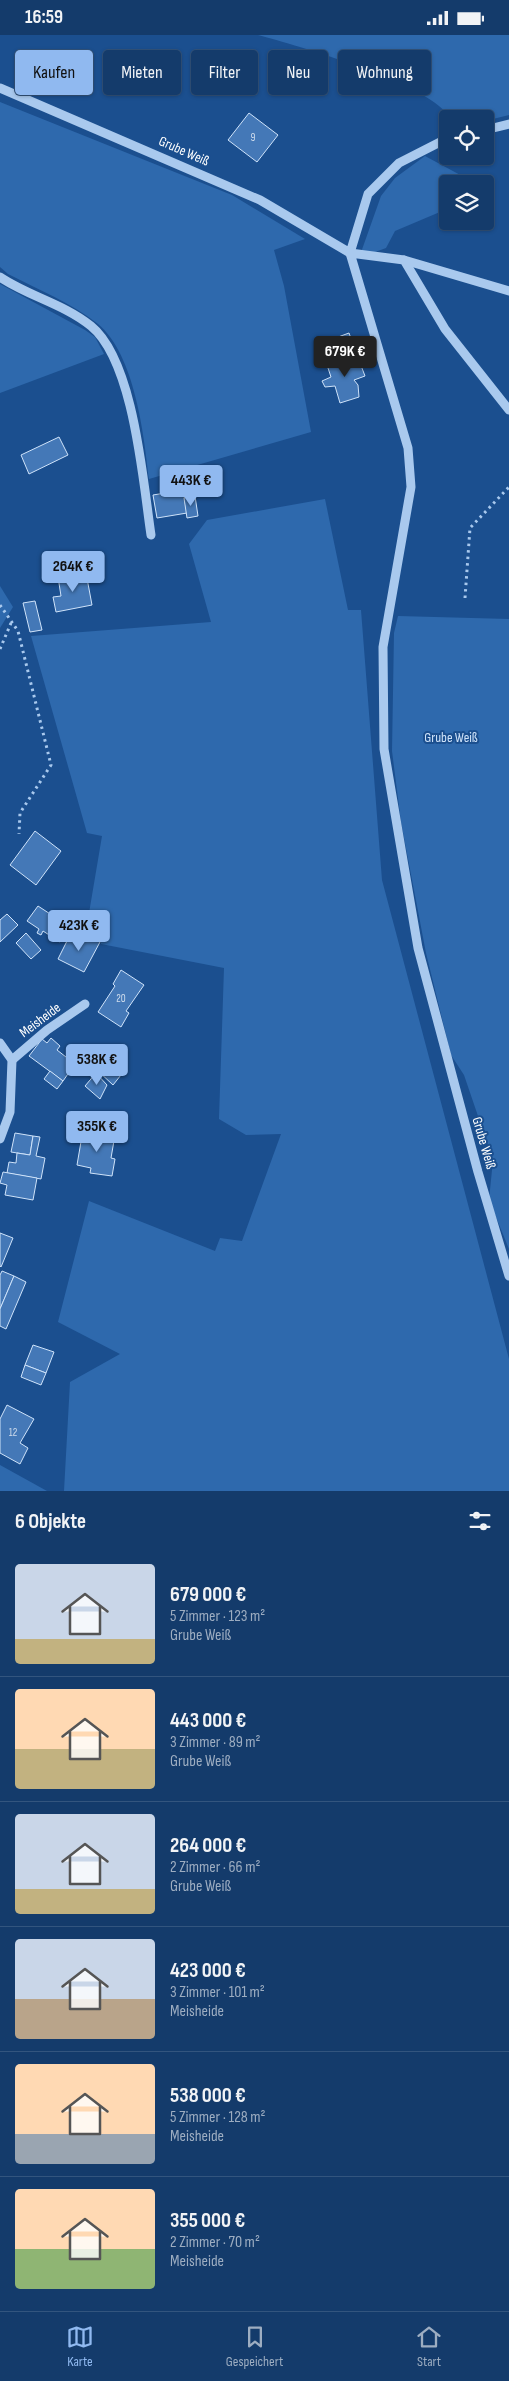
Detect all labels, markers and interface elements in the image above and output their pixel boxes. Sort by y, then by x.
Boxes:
text: 16:59 [25,6,63,29]
chip: Kaufen [15,50,93,95]
chip: Mieten [103,50,181,95]
chip: Filter [191,50,258,95]
chip: Neu [268,50,328,95]
chip: Wohnung [338,50,431,95]
map controls [439,110,494,230]
button: locate [439,110,494,165]
house number: 9 [251,131,256,144]
street label: Grube Weiß [156,132,212,170]
button: layers [439,175,494,230]
pin: 679K € [304,335,386,378]
text: 679K € [325,342,365,361]
pin: 443K € [150,465,232,507]
text: 443K € [171,471,211,490]
pin: 264K € [32,551,114,593]
text: 264K € [53,557,93,576]
park label: Grube Weiß [424,729,478,746]
pin: 423K € [38,909,120,952]
text: 423K € [59,916,99,935]
house number: 20 [116,992,126,1005]
street label: Meisheide [16,999,64,1041]
pin: 538K € [56,1043,138,1086]
text: 538K € [77,1050,117,1069]
pin: 355K € [56,1111,138,1153]
street label: Grube Weiß [468,1115,500,1171]
text: 355K € [77,1117,117,1136]
house number: 12 [9,1426,18,1439]
icon: filters [466,1507,494,1535]
text: 6 Objekte [15,1509,86,1534]
text: 679 000 € [170,1582,246,1607]
icon: home [55,1584,115,1644]
text: 5 Zimmer · 123 m² [170,1607,265,1626]
text: Grube Weiß [170,1626,231,1645]
text: 443 000 € [170,1708,246,1733]
icon: home [55,1709,115,1769]
text: 3 Zimmer · 89 m² [170,1733,261,1752]
text: Grube Weiß [170,1752,231,1771]
text: 264 000 € [170,1833,246,1858]
icon: home [55,1834,115,1894]
text: 2 Zimmer · 66 m² [170,1858,260,1877]
text: Grube Weiß [170,1877,231,1896]
text: 423 000 € [170,1958,246,1983]
icon: home [55,1959,115,2019]
text: 3 Zimmer · 101 m² [170,1983,265,2002]
text: Meisheide [170,2002,224,2021]
text: 538 000 € [170,2083,246,2108]
icon: home [55,2084,115,2144]
text: 5 Zimmer · 128 m² [170,2108,266,2127]
text: Meisheide [170,2127,224,2146]
text: 355 000 € [170,2208,245,2233]
icon: home [55,2209,115,2269]
text: 2 Zimmer · 70 m² [170,2233,260,2252]
text: Meisheide [170,2252,224,2271]
tab: Karte [66,2323,94,2370]
tab: Gespeichert [226,2323,283,2370]
tab: Start [415,2323,443,2370]

